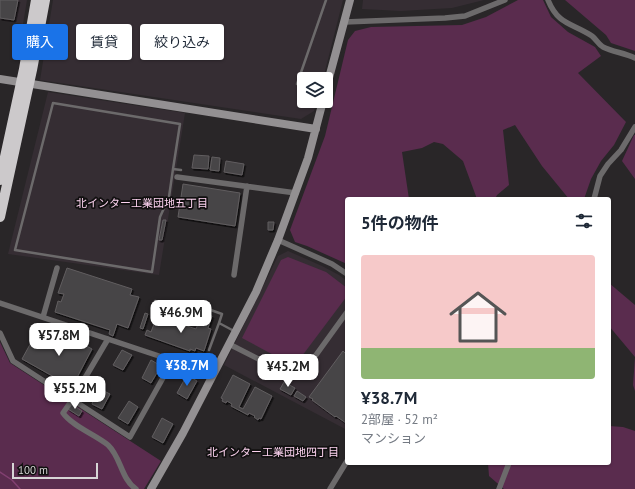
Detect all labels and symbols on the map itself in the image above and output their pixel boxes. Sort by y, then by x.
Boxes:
district label: 北インター工業団地五丁目 [76,196,208,210]
pin: ¥46.9M [148,300,214,334]
pin: ¥57.8M [26,323,92,357]
pin: ¥38.7M [154,353,220,387]
pin: ¥45.2M [255,354,321,388]
pin: ¥55.2M [42,376,108,410]
district label: 北インター工業団地四丁目 [207,445,339,459]
scale bar [12,461,98,480]

